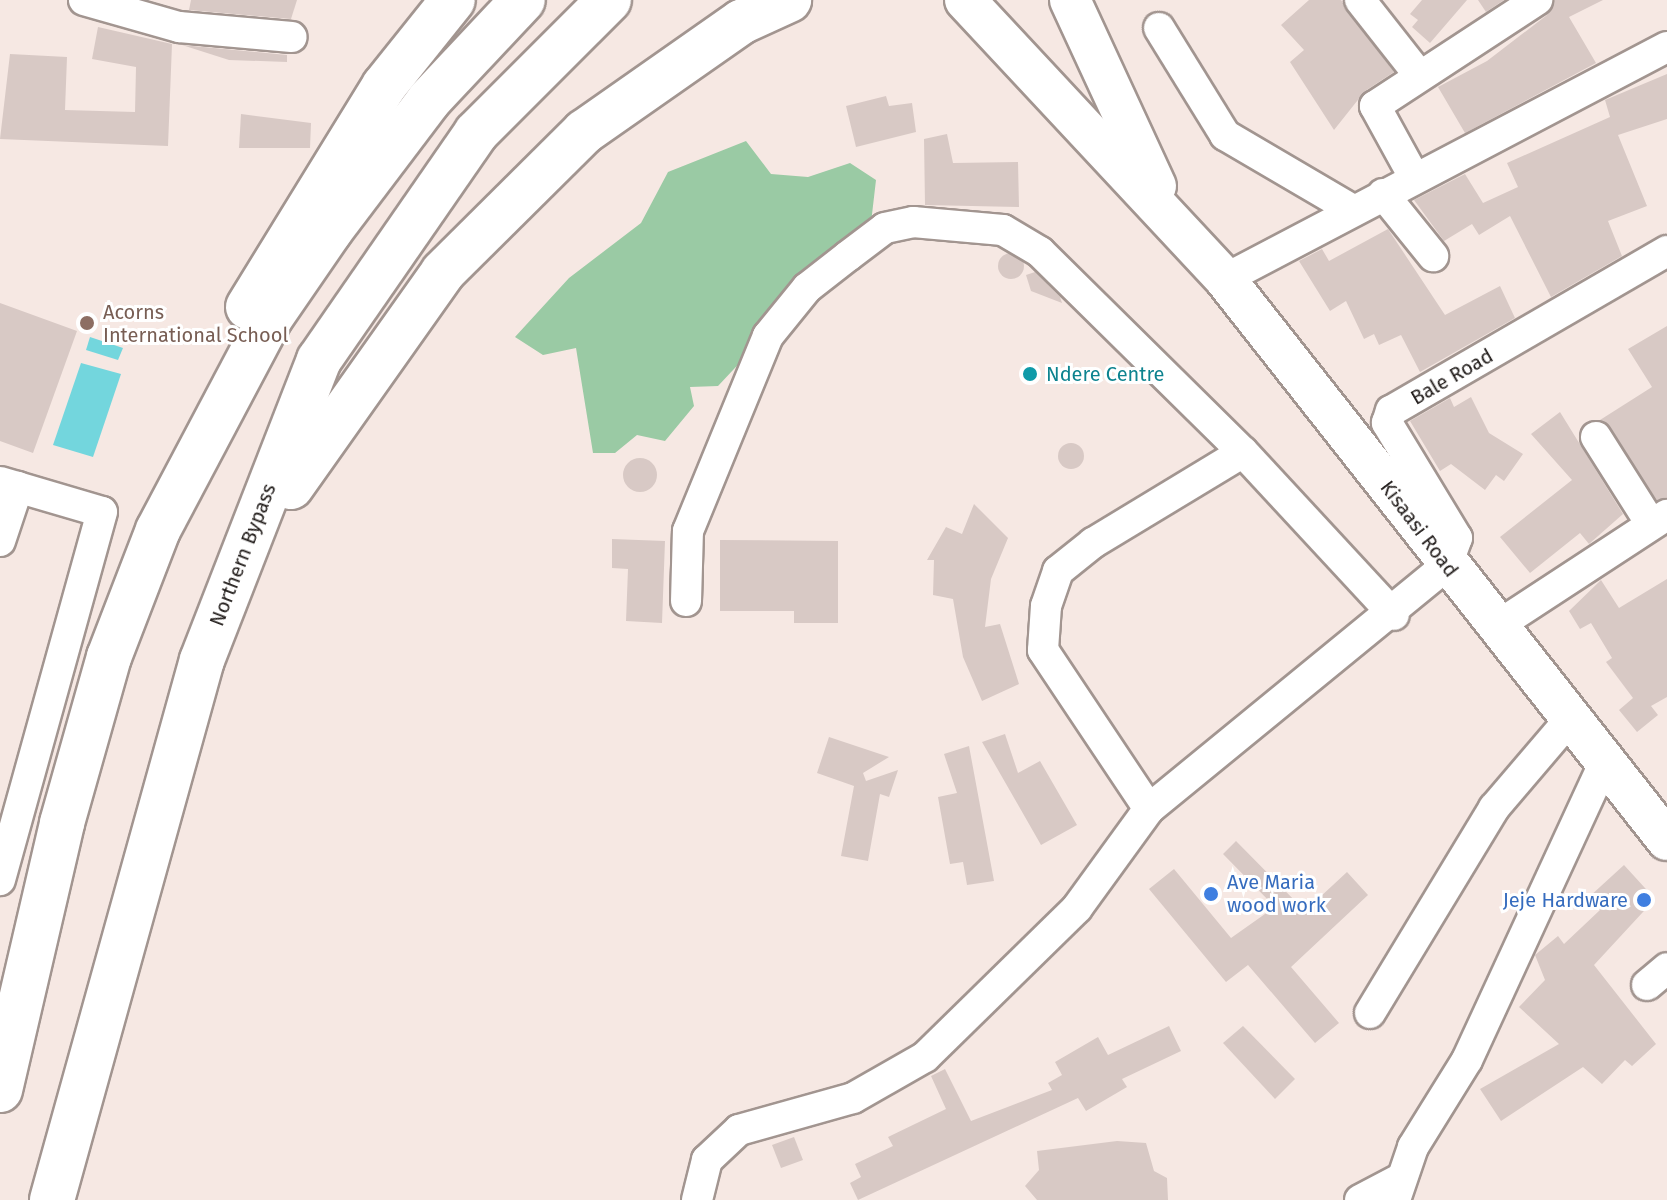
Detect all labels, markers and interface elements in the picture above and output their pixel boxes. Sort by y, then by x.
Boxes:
place label: Acorns International School [103,300,288,347]
marker: Acorns International School [78,314,96,332]
street label: Bale Road [1407,344,1497,410]
place label: Ndere Centre [1046,362,1164,386]
marker: Ndere Centre [1021,365,1039,383]
street label: Kisaasi Road [1375,476,1463,582]
street label: Northern Bypass [205,480,281,630]
place label: Ave Maria wood work [1227,870,1326,917]
marker: Ave Maria wood work [1202,885,1220,903]
place label: Jeje Hardware [1503,888,1628,912]
marker: Jeje Hardware [1635,891,1653,909]

